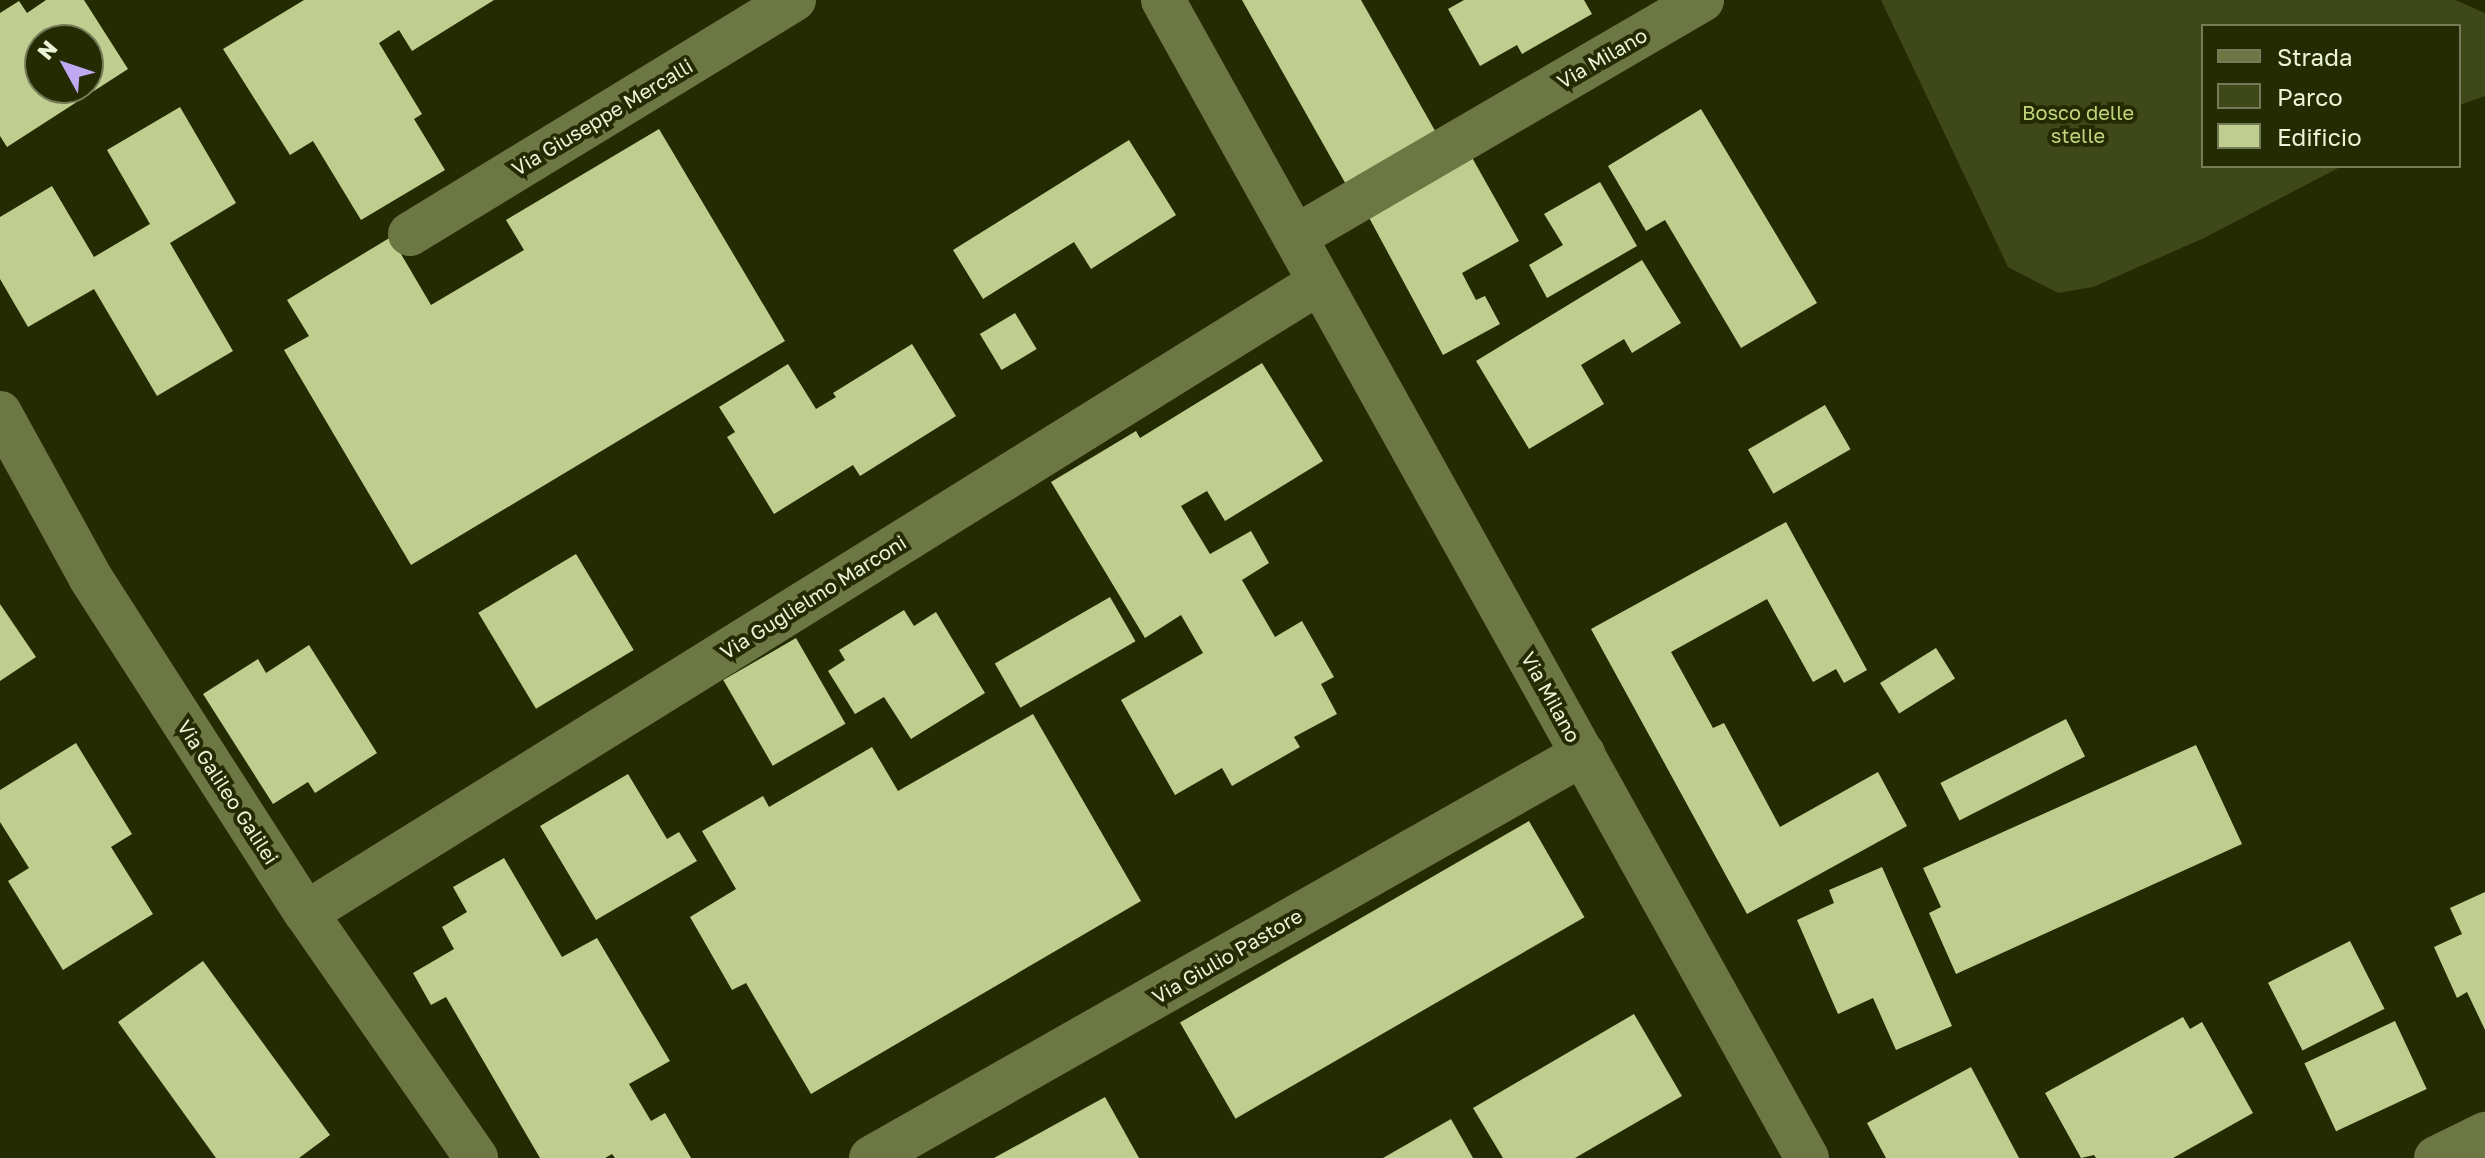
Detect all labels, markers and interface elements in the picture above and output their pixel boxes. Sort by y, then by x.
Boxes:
street label: Via Milano [1553,23,1651,93]
north arrow [24,24,104,104]
legend [2201,24,2461,168]
text: N [31,34,62,65]
text: Strada [2277,42,2352,71]
street label: Via Giuseppe Mercalli [507,53,697,181]
text: Parco [2277,82,2343,111]
park label: Bosco delle stelle [2022,100,2134,147]
text: Edificio [2277,122,2362,151]
street label: Via Guglielmo Marconi [716,530,910,664]
street label: Via Milano [1516,648,1586,746]
street label: Via Galileo Galilei [172,715,284,869]
street label: Via Giulio Pastore [1148,903,1306,1009]

